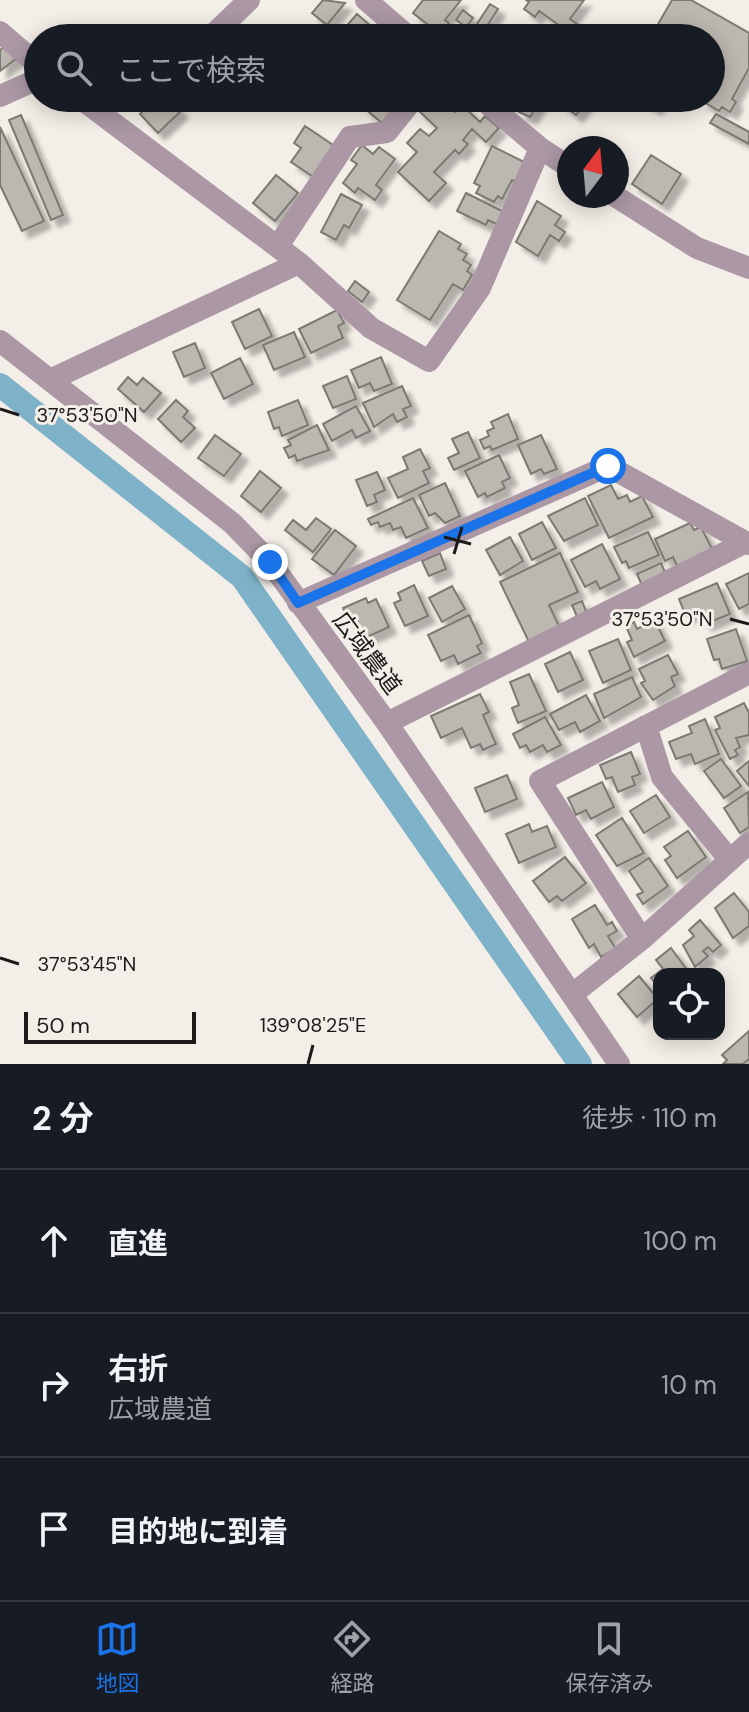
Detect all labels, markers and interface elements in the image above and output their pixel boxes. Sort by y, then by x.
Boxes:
search box [24,24,725,112]
icon: search [52,46,96,90]
text: ここで検索 [116,51,266,90]
north arrow [557,136,629,208]
text: 37°53'50"N [36,402,138,428]
route start [590,448,626,484]
route end [252,544,288,580]
street label: 広域農道 [326,605,409,700]
text: 37°53'50"N [611,606,713,632]
text: 37°53'45"N [38,951,136,977]
map controls [653,968,725,1040]
button: locate [653,968,725,1040]
scale bar [24,1008,196,1044]
text: 50 m [36,1011,90,1040]
text: 139°08'25"E [260,1012,366,1038]
text: 2 分 [32,1096,94,1141]
text: 徒歩 · 110 m [582,1101,717,1135]
icon: ahead [32,1219,76,1263]
text: 直進 [108,1224,168,1263]
text: 100 m [643,1224,717,1258]
text: 右折 [108,1349,168,1388]
icon: right [32,1363,76,1407]
text: 10 m [661,1368,717,1402]
text: 広域農道 [108,1392,212,1426]
icon: arrive [32,1507,76,1551]
text: 目的地に到着 [108,1512,288,1551]
tab: 地図 [95,1617,140,1698]
tab: 経路 [330,1617,375,1698]
tab: 保存済み [565,1617,654,1698]

